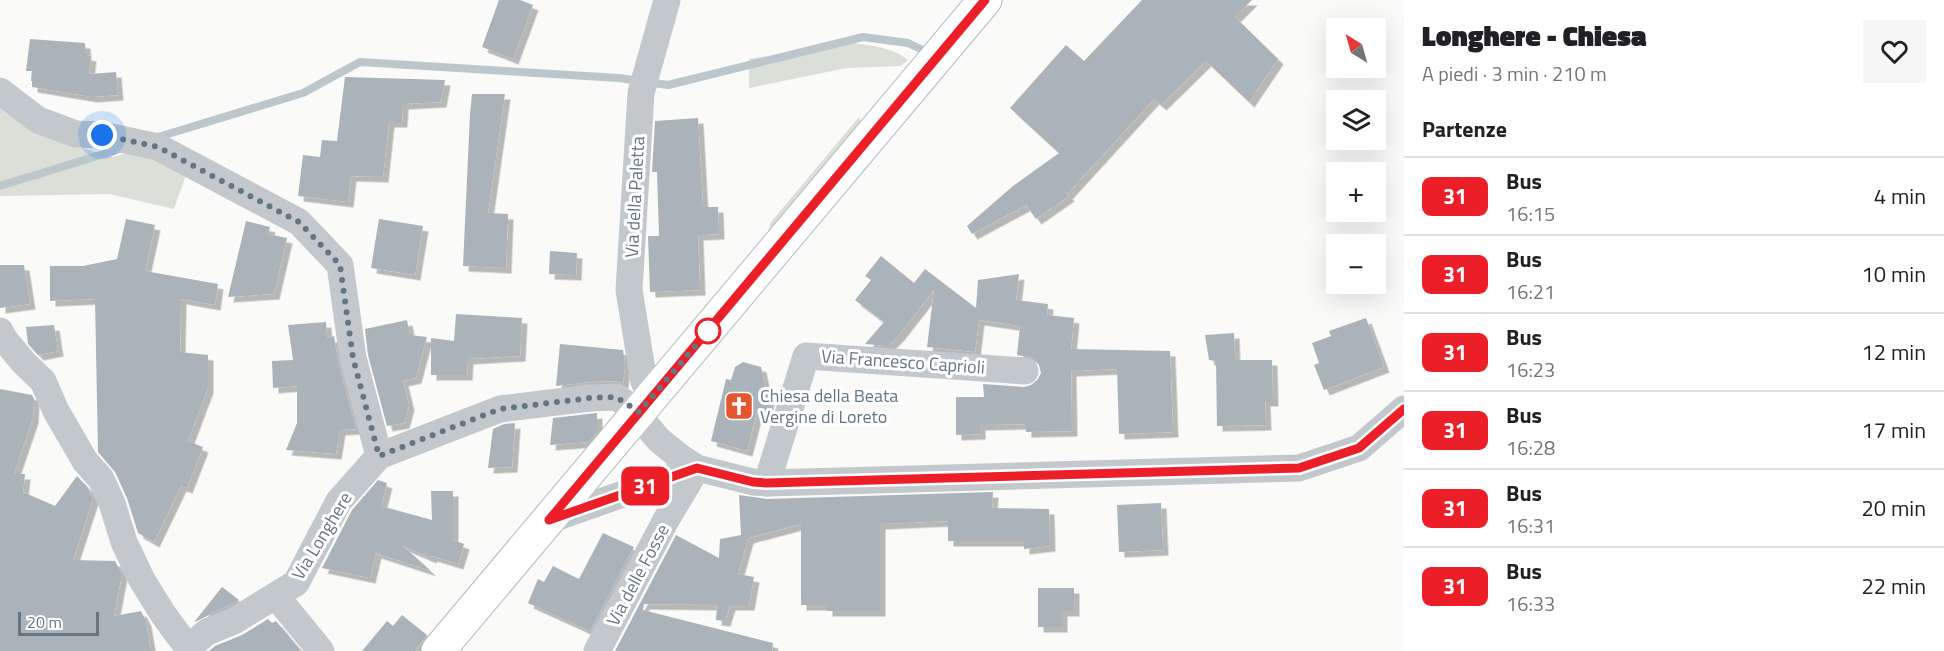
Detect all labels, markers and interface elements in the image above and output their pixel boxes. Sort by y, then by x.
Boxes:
text: Longhere - Chiesa [1422,14,1647,57]
north arrow [1326,18,1386,78]
map controls [1326,18,1386,294]
button: heart [1863,20,1926,83]
text: A piedi · 3 min · 210 m [1422,58,1607,89]
button: layers [1326,90,1386,150]
text: Partenze [1422,112,1507,146]
your location [87,120,117,150]
street label: Via della Paletta [618,135,651,258]
button: + [1326,162,1386,222]
text: Bus [1506,164,1542,198]
text: 4 min [1874,179,1926,213]
text: 31 [1443,180,1467,212]
text: 16:15 [1506,198,1555,229]
button: − [1326,234,1386,294]
text: Bus [1506,242,1542,276]
text: 10 min [1861,257,1926,291]
text: 31 [1443,258,1467,290]
text: 16:21 [1506,276,1555,307]
unlabelled marker [695,318,721,344]
text: Bus [1506,320,1542,354]
text: 12 min [1861,335,1926,369]
text: 31 [1443,336,1467,368]
street label: Via Francesco Caprioli [820,342,986,381]
text: 16:23 [1506,354,1555,385]
place label: Chiesa della Beata Vergine di Loreto [760,382,898,430]
church icon: Chiesa della Beata Vergine di Loreto [723,390,755,422]
text: Bus [1506,398,1542,432]
text: 17 min [1861,413,1926,447]
text: 31 [1443,414,1467,446]
text: 16:28 [1506,432,1555,463]
line badge: 31 [618,466,672,506]
text: 31 [633,470,657,502]
text: Bus [1506,476,1542,510]
street label: Via Longhere [285,487,358,585]
text: 20 min [1861,491,1926,525]
text: 31 [1443,492,1467,524]
text: 16:31 [1506,510,1555,541]
street label: Via delle Fosse [599,519,676,630]
text: Bus [1506,554,1542,588]
text: 22 min [1861,569,1926,603]
text: 31 [1443,570,1467,602]
text: 16:33 [1506,588,1555,619]
scale bar [18,609,99,636]
text: 20 m [27,610,62,634]

